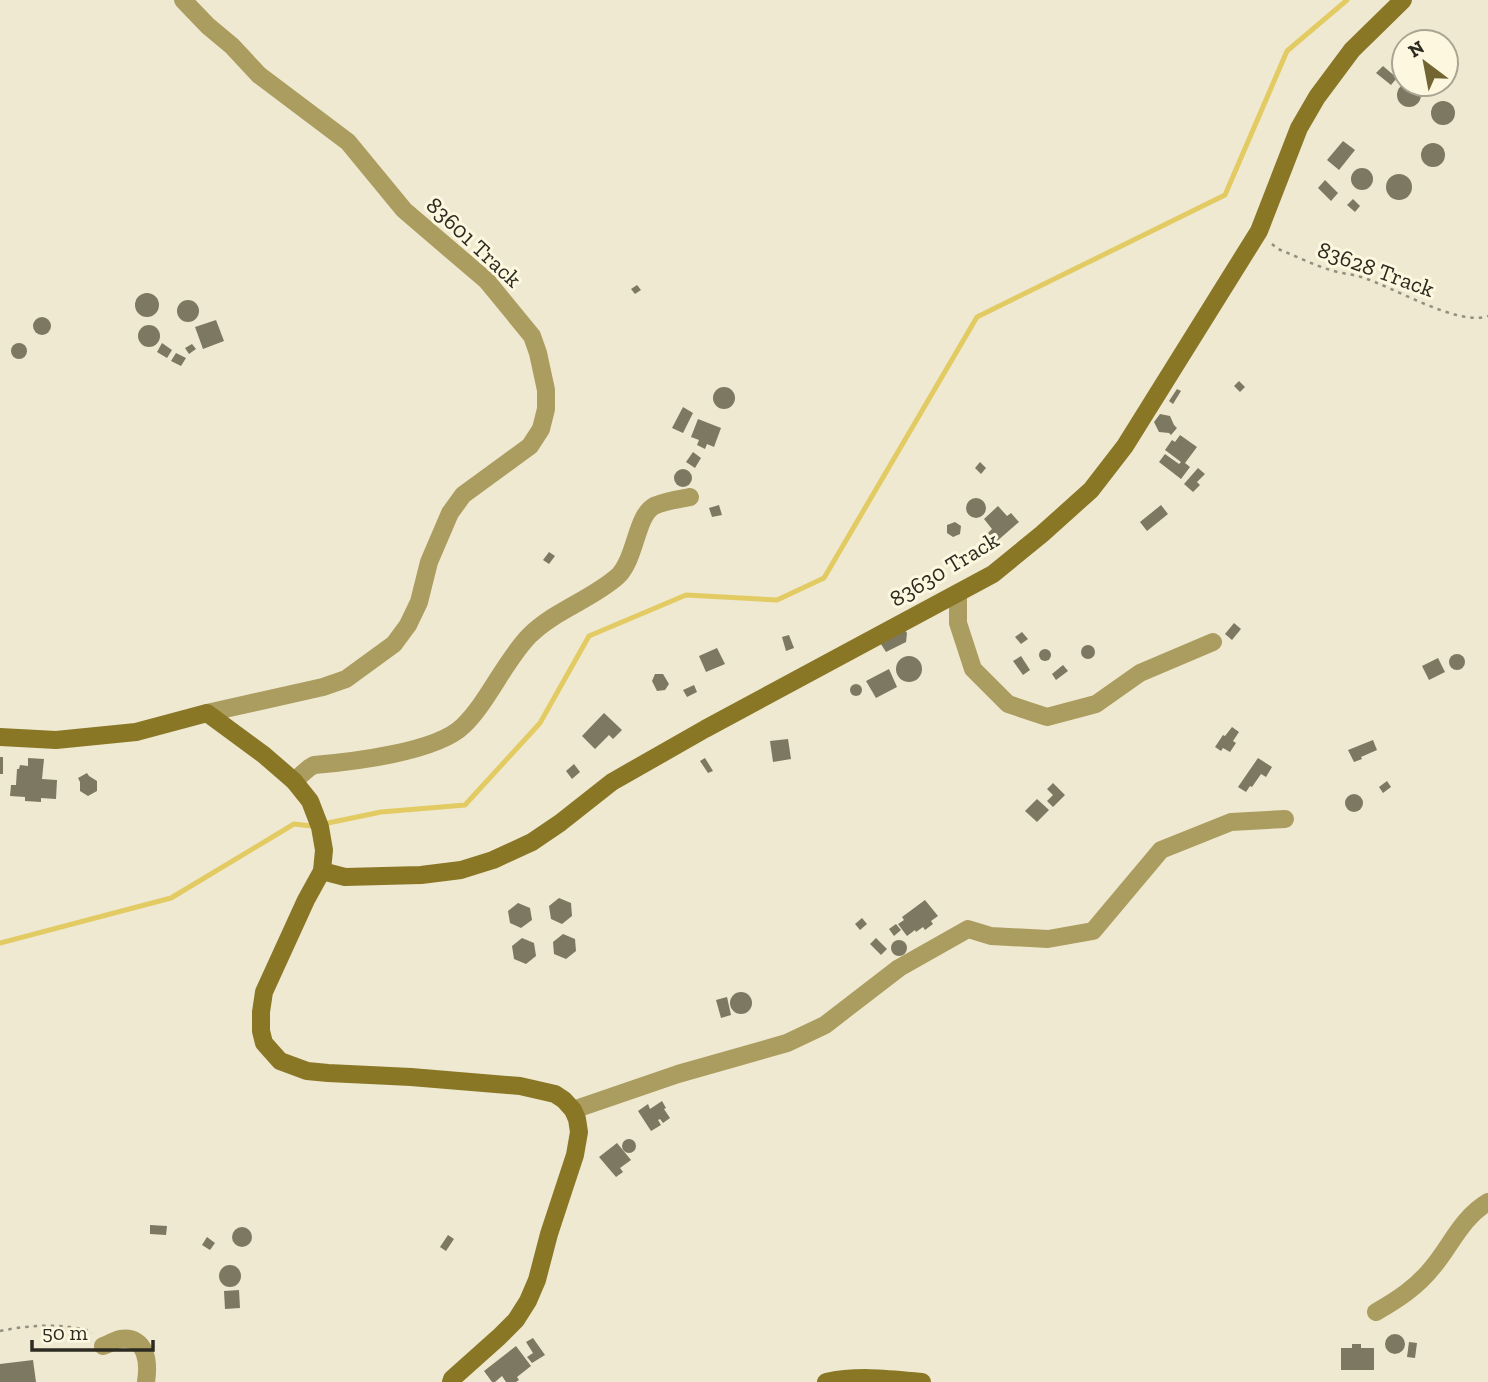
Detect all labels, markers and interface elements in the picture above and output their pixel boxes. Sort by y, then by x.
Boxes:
north arrow [1390,28,1460,98]
text: N [1404,35,1428,63]
street label: 83601 Track [421,191,527,293]
street label: 83628 Track [1314,235,1438,303]
street label: 83630 Track [884,525,1004,613]
scale bar [32,1308,152,1352]
text: 50 m [42,1320,88,1345]

